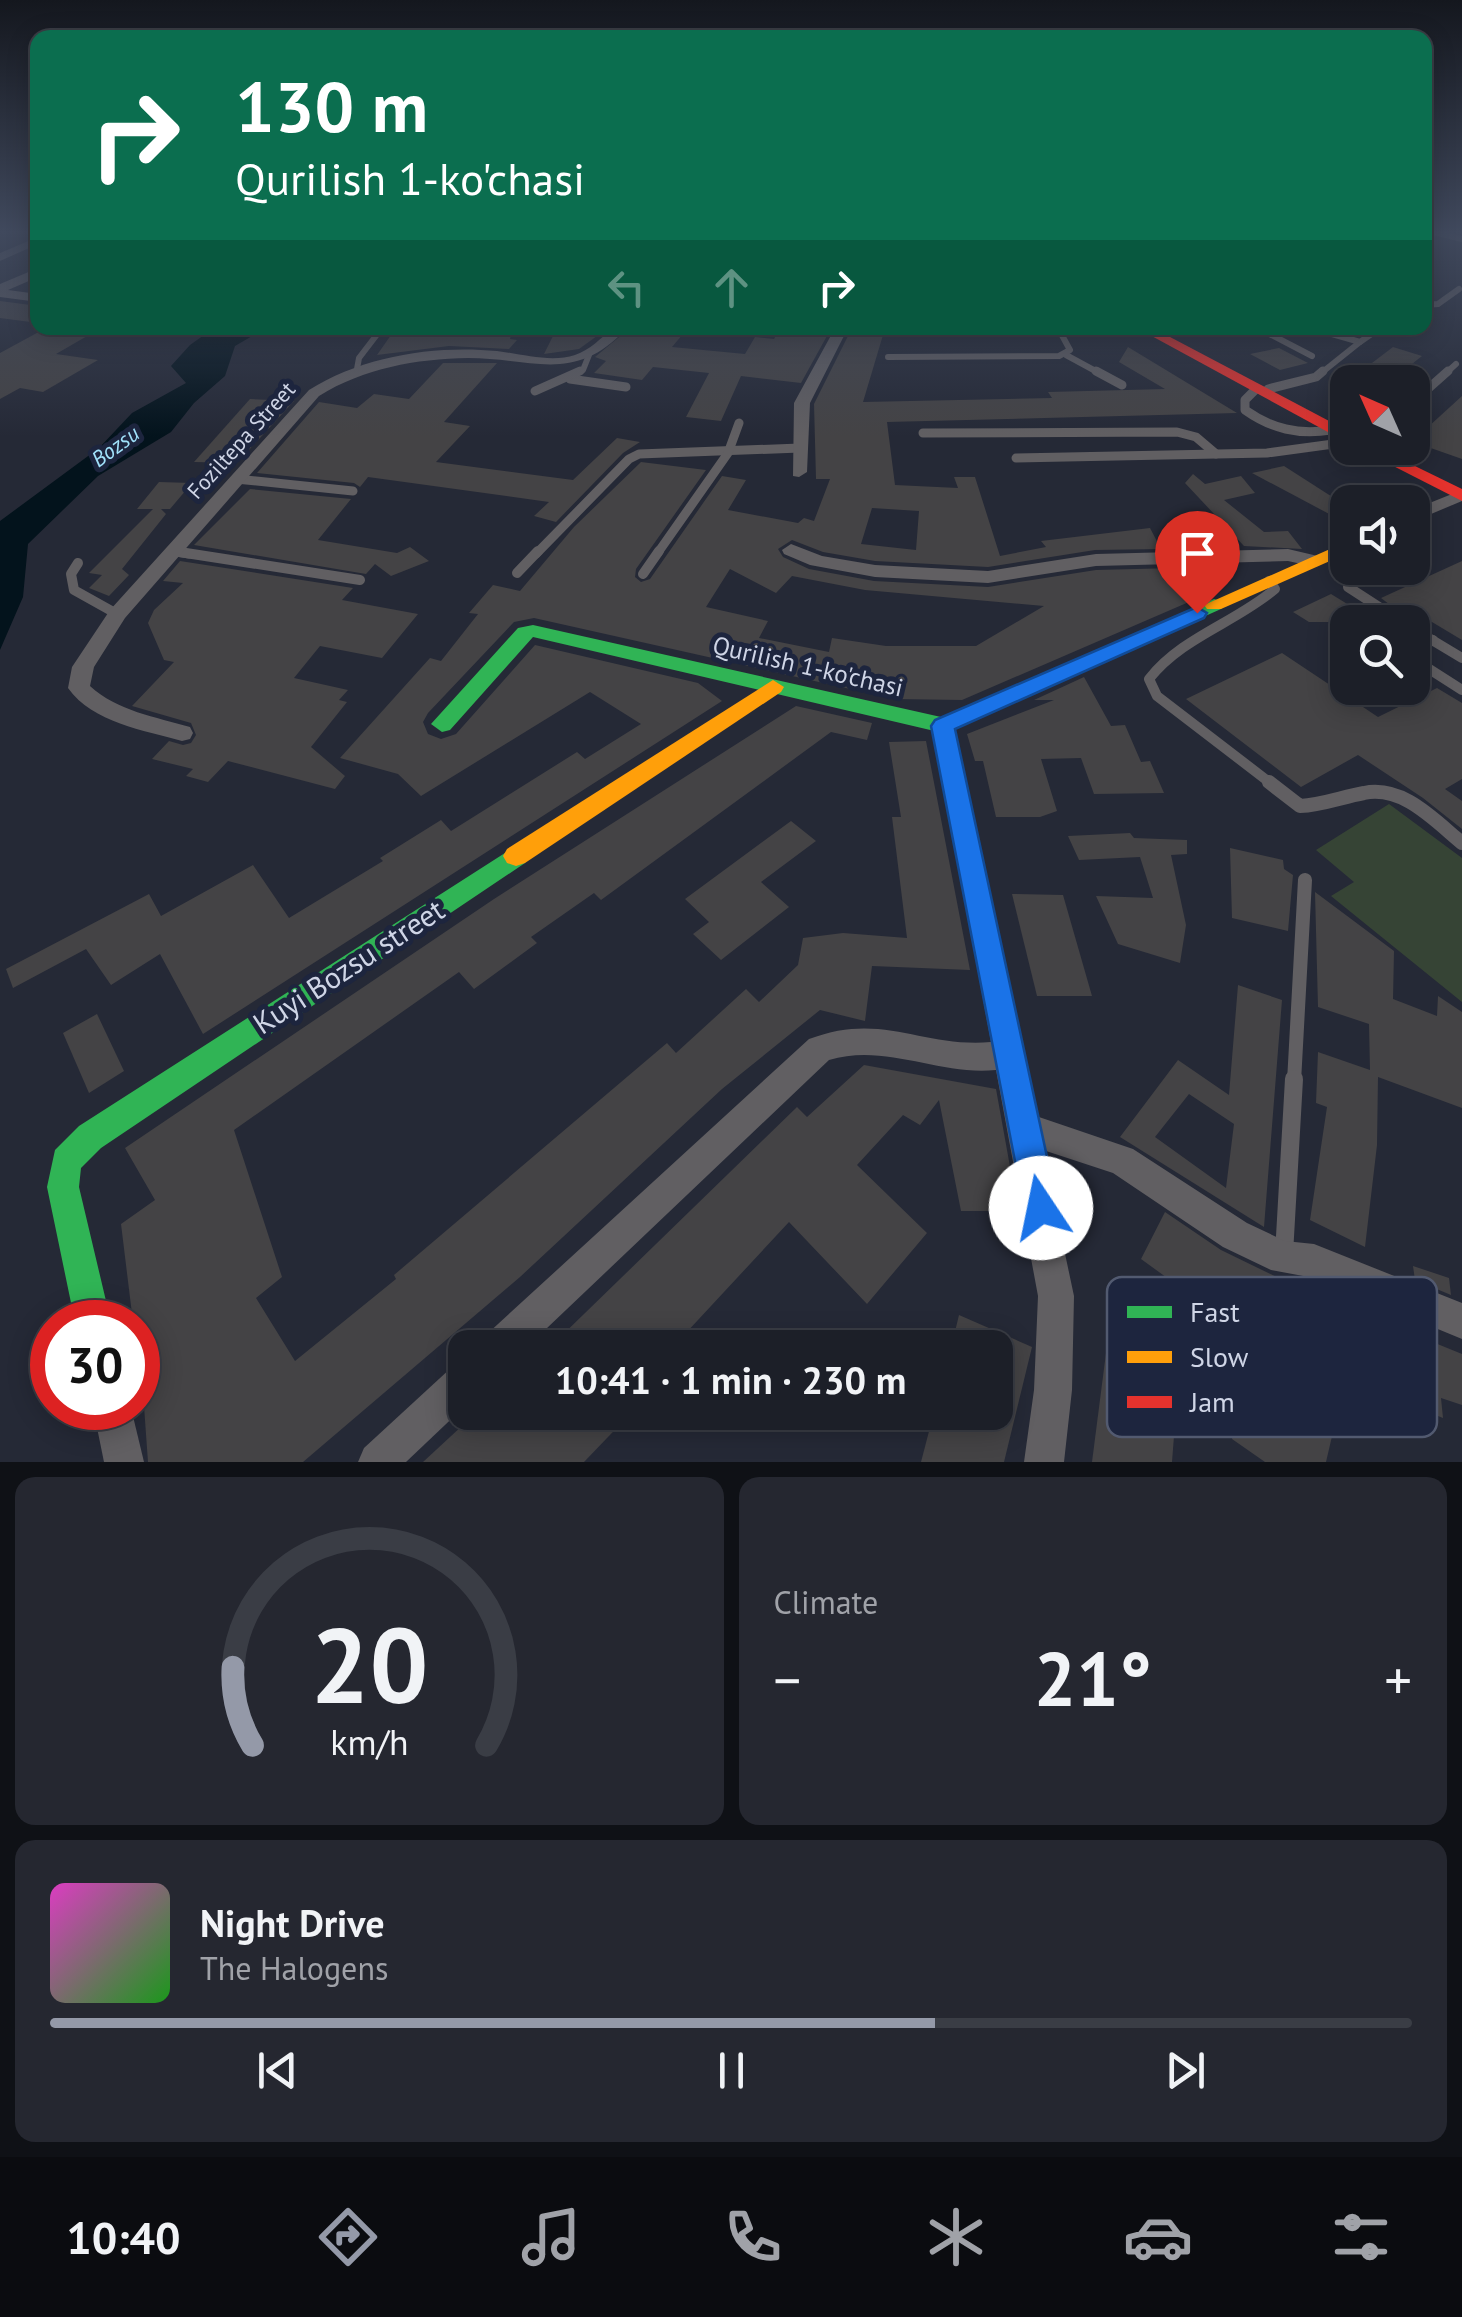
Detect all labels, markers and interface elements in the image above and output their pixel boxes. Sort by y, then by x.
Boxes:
text: 130 m [235,61,428,151]
icon: right [70,70,200,200]
text: Qurilish 1-ko'chasi [235,149,585,207]
icon: left [599,260,654,315]
icon: ahead [704,260,759,315]
icon: right [809,260,864,315]
north arrow [1330,365,1430,465]
map controls [1330,365,1430,705]
street label: Foziltepa Street [181,375,301,504]
water label: Bozsu [85,419,145,473]
button: sound [1330,485,1430,585]
pin [1155,511,1240,614]
icon: arrive [1170,526,1225,581]
button: search [1330,605,1430,705]
street label: Qurilish 1-ko'chasi [710,629,906,703]
street label: Kuyi Bozsu street [245,889,451,1042]
position arrow [989,1156,1093,1260]
legend [1107,1277,1437,1437]
text: Fast [1190,1293,1240,1330]
speed limit sign: 30 [30,1300,160,1430]
text: Slow [1190,1338,1249,1375]
text: 10:41 · 1 min · 230 m [555,1355,906,1404]
text: Jam [1189,1383,1235,1420]
text: Climate [774,1581,878,1623]
text: 20 [310,1597,428,1732]
text: 21° [1034,1630,1152,1727]
text: − [774,1644,801,1715]
text: + [1384,1644,1412,1715]
text: km/h [330,1719,408,1765]
text: Night Drive [200,1898,384,1947]
text: The Halogens [200,1947,388,1989]
icon: previous [250,2043,305,2098]
icon: pause [704,2043,759,2098]
icon: next [1158,2043,1213,2098]
icon: directions [313,2202,383,2272]
icon: music [516,2202,586,2272]
icon: phone [718,2202,788,2272]
icon: climate [921,2202,991,2272]
icon: car [1123,2202,1193,2272]
icon: filters [1326,2202,1396,2272]
text: 10:40 [66,2208,180,2266]

